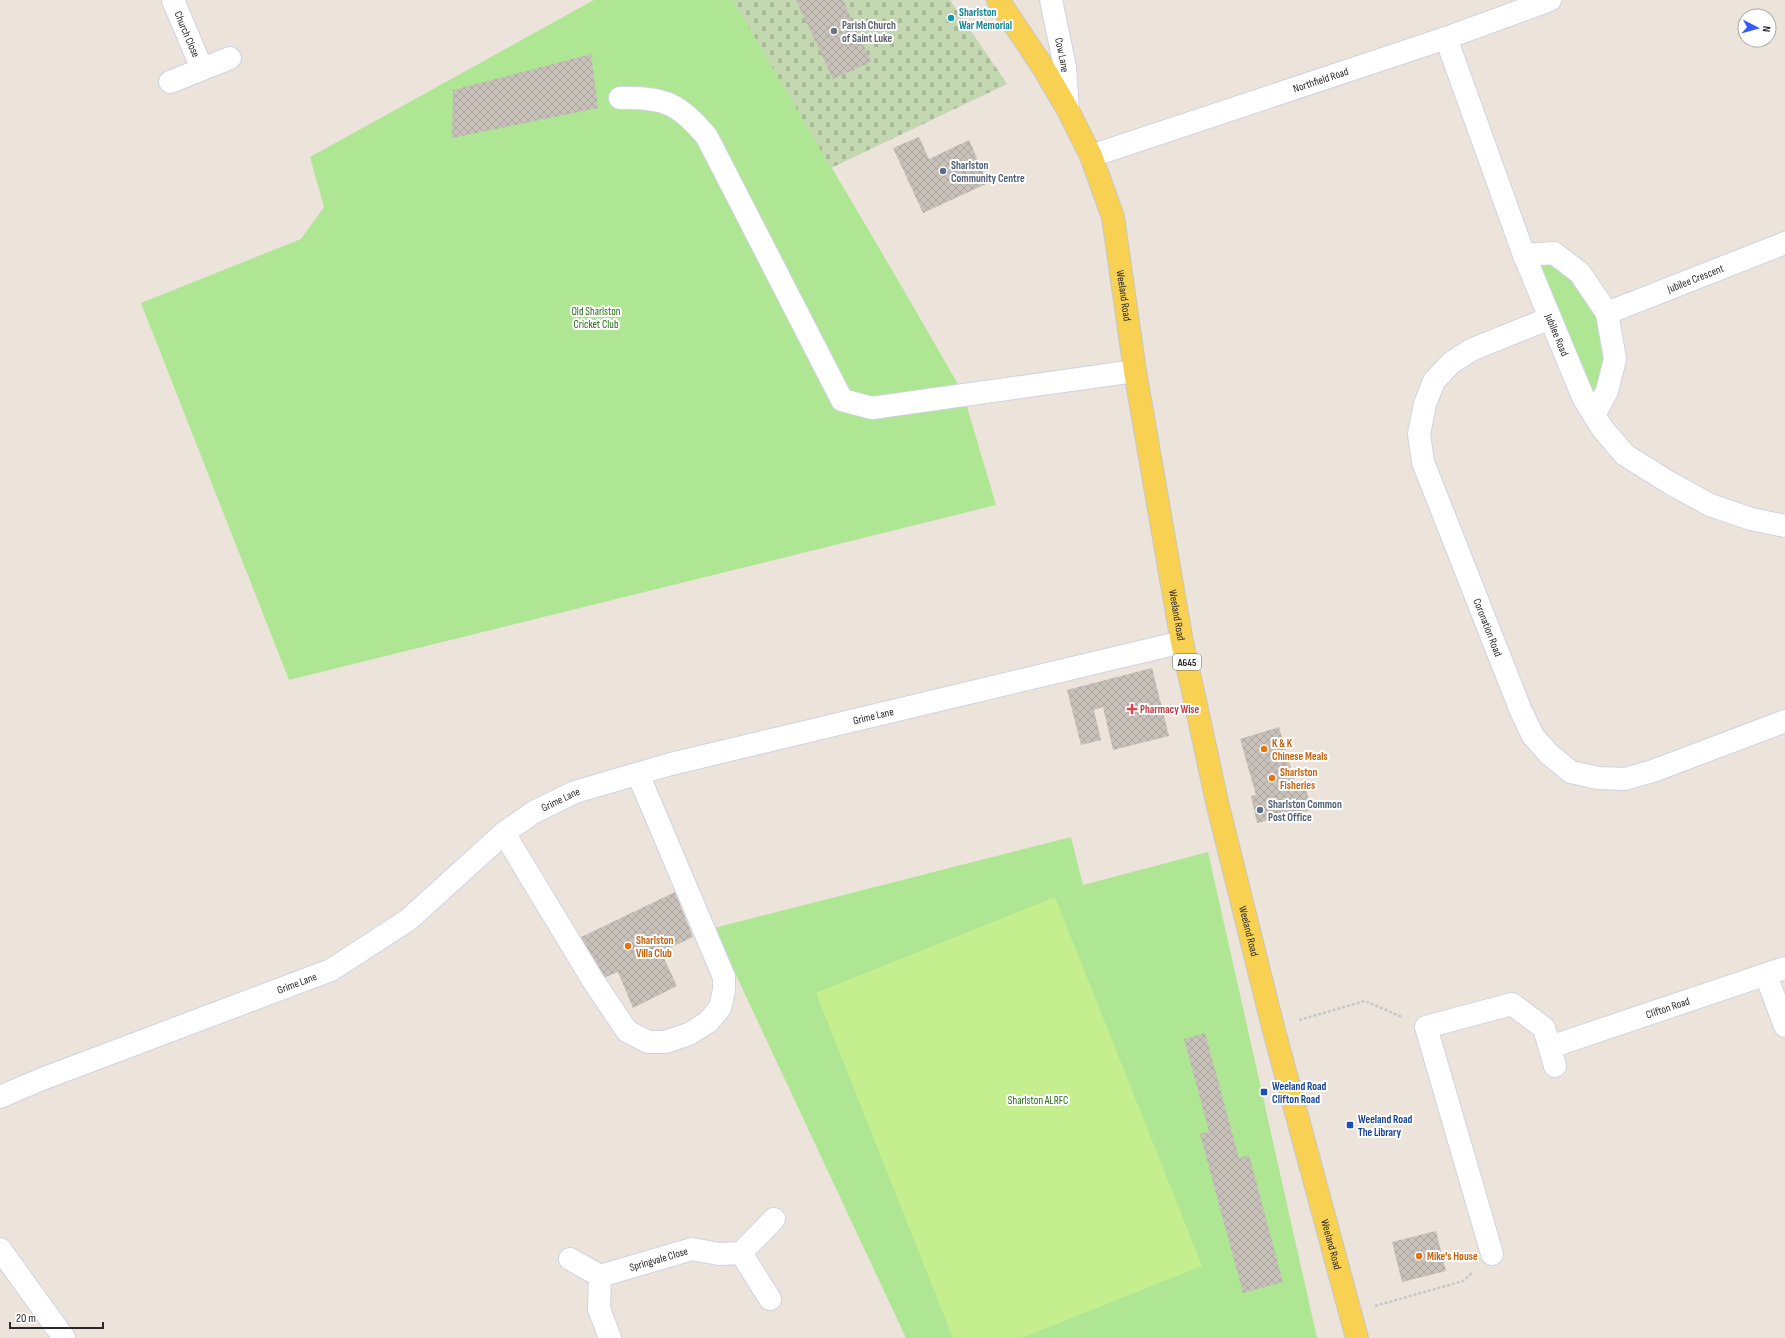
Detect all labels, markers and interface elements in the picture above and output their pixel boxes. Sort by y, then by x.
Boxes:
place label: Sharlston War Memorial [959,6,1012,32]
north arrow [1737,8,1777,48]
street label: Church Close [171,9,202,59]
marker: Sharlston War Memorial [946,13,956,23]
place label: Parish Church of Saint Luke [842,19,896,45]
text: N [1760,25,1773,33]
marker: Parish Church of Saint Luke [829,26,839,36]
street label: Cow Lane [1052,36,1071,73]
street label: Northfield Road [1291,65,1351,95]
place label: Sharlston Community Centre [951,159,1025,185]
marker: Sharlston Community Centre [938,166,948,176]
street label: Jubilee Crescent [1664,261,1726,296]
street label: Weeland Road [1114,269,1134,322]
park label: Old Sharlston Cricket Club [571,305,621,331]
street label: Jubilee Road [1542,311,1571,358]
street label: Weeland Road [1166,589,1188,642]
street label: Coronation Road [1470,597,1505,659]
road number: A645 [1173,654,1201,670]
place label: Pharmacy Wise [1140,703,1200,716]
marker: Pharmacy Wise [1127,704,1137,714]
street label: Grime Lane [852,705,895,727]
place label: K & K Chinese Meals [1272,737,1328,763]
marker: K & K Chinese Meals [1259,744,1269,754]
place label: Sharlston Fisheries [1280,766,1318,792]
marker: Sharlston Fisheries [1267,773,1277,783]
street label: Grime Lane [539,785,581,814]
place label: Sharlston Common Post Office [1268,798,1342,824]
marker: Sharlston Common Post Office [1255,805,1265,815]
street label: Weeland Road [1236,904,1261,958]
place label: Sharlston Villa Club [636,934,674,960]
marker: Sharlston Villa Club [623,941,633,951]
street label: Grime Lane [275,970,319,997]
street label: Clifton Road [1644,994,1692,1021]
place label: Weeland Road Clifton Road [1272,1080,1327,1106]
marker: Weeland Road Clifton Road [1259,1087,1269,1097]
park label: Sharlston ALRFC [1008,1094,1068,1107]
place label: Weeland Road The Library [1358,1113,1413,1139]
marker: Weeland Road The Library [1345,1120,1355,1130]
street label: Weeland Road [1318,1218,1344,1271]
street label: Springvale Close [628,1245,689,1274]
place label: Mike's House [1427,1250,1478,1263]
marker: Mike's House [1414,1251,1424,1261]
scale bar [10,1304,103,1330]
text: 20 m [16,1311,36,1326]

